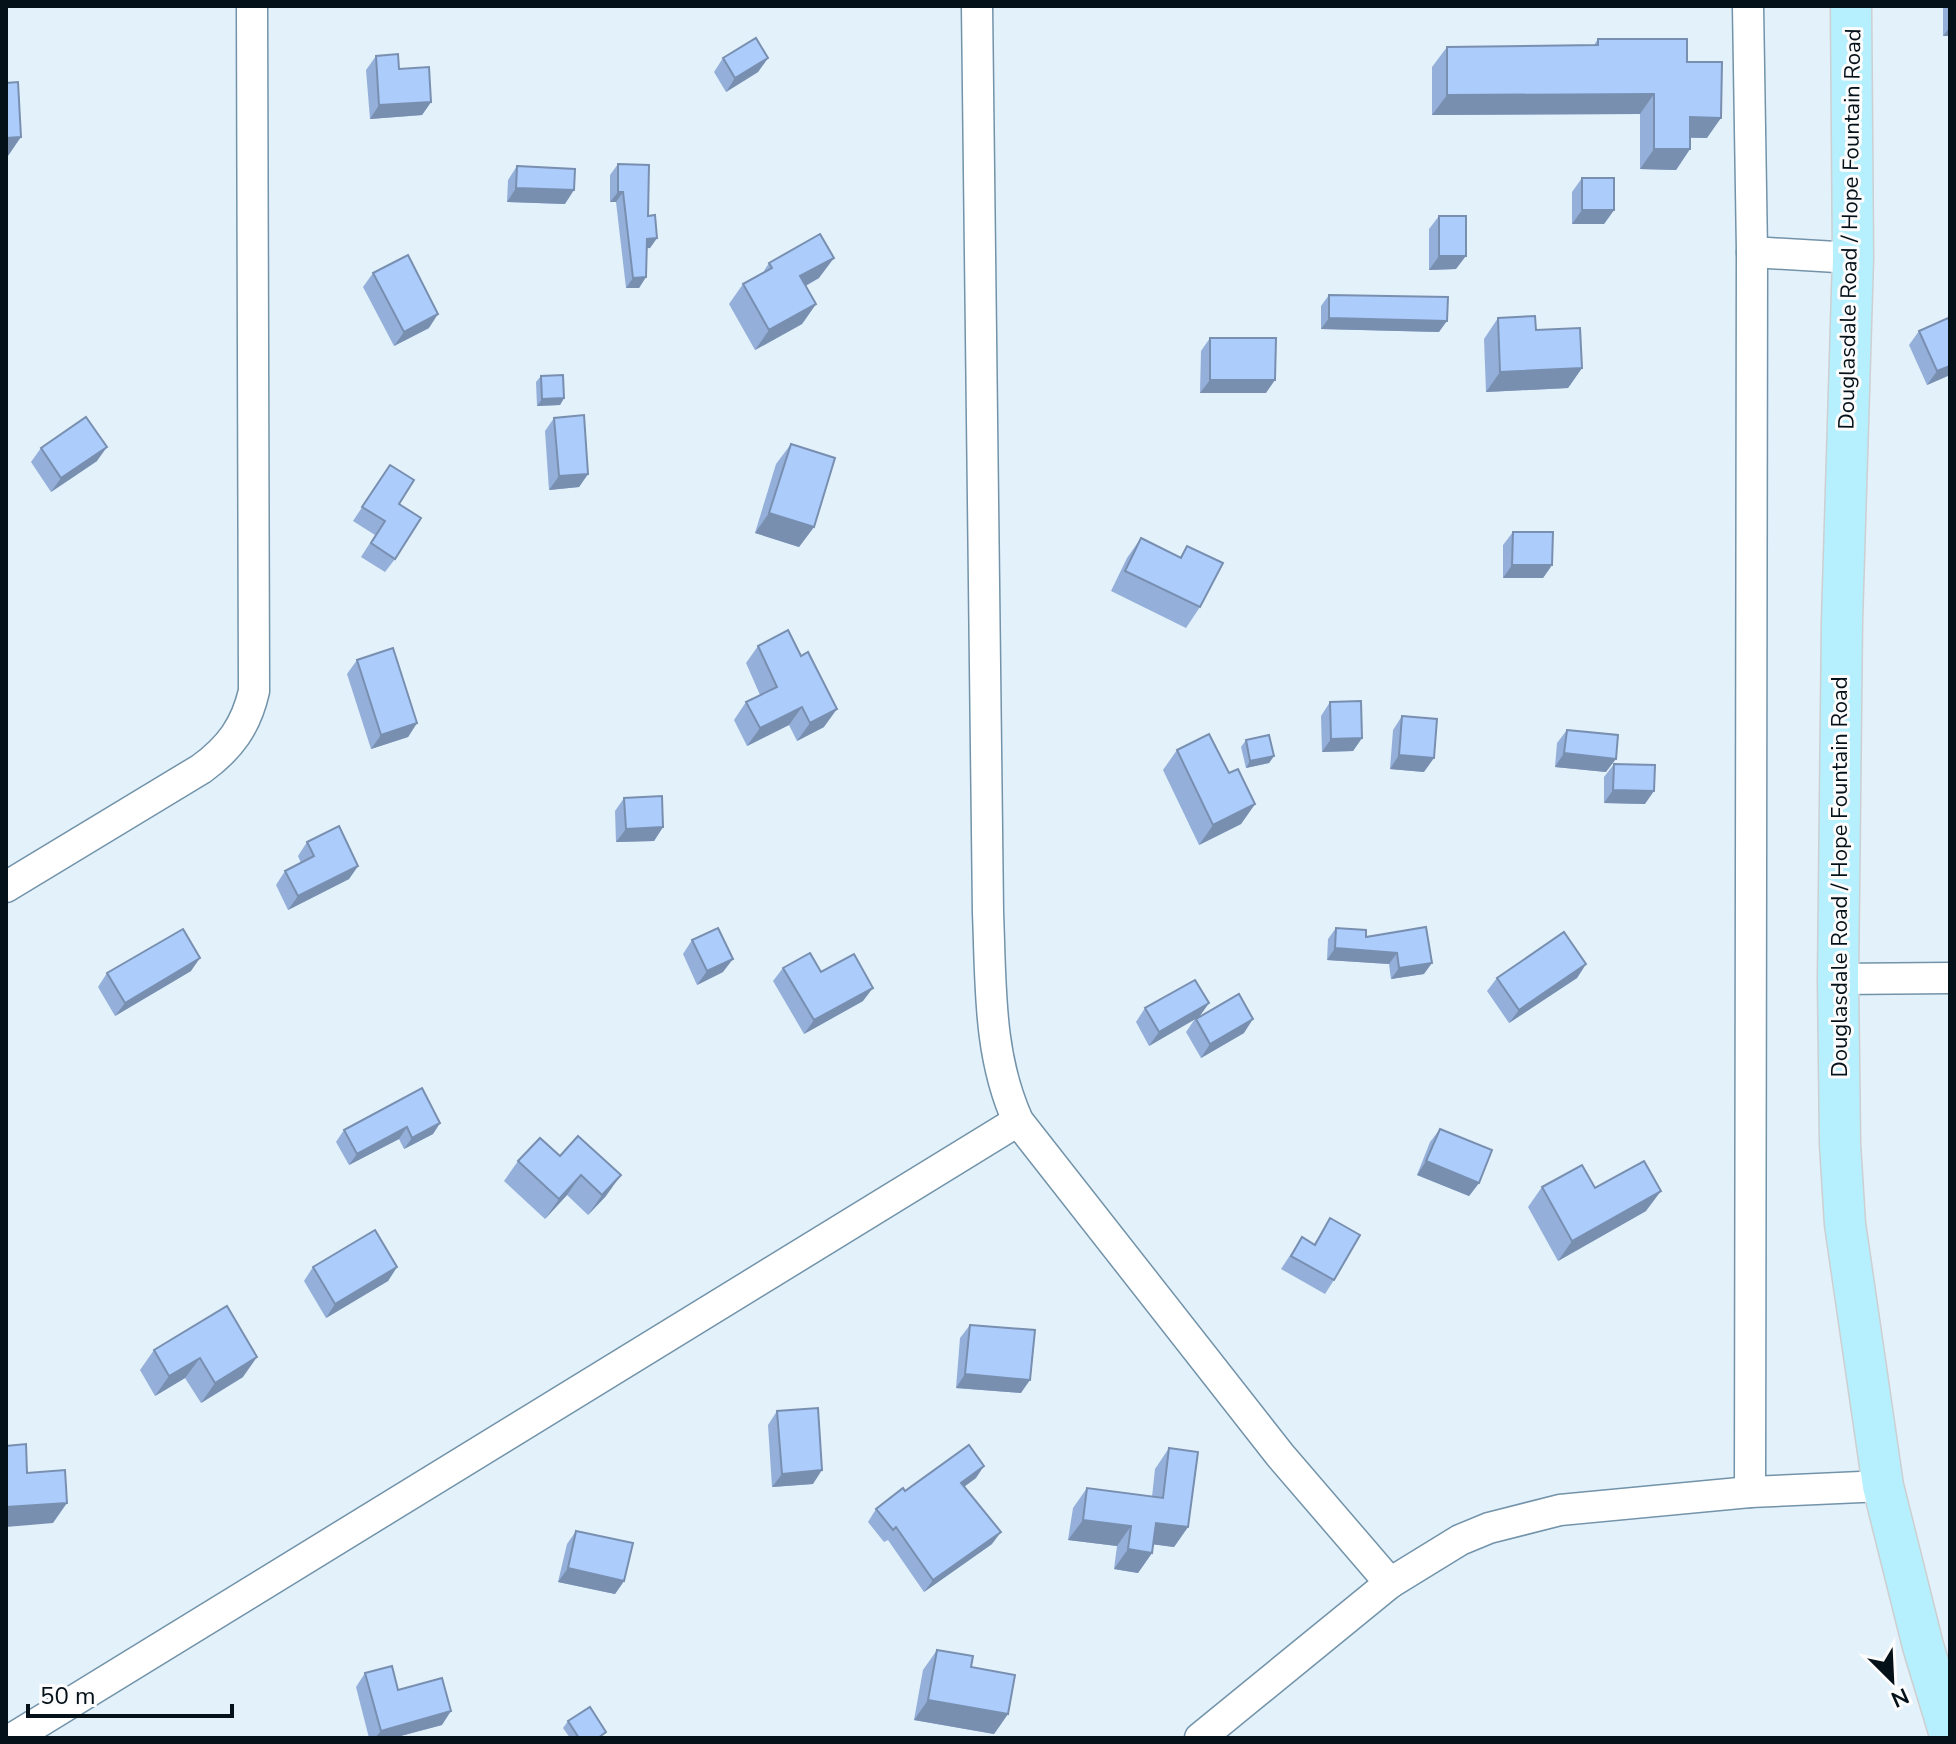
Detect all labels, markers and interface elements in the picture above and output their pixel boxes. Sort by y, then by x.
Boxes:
street label: Douglasdale Road / Hope Fountain Road [1832,28,1868,430]
street label: Douglasdale Road / Hope Fountain Road [1825,676,1855,1078]
north arrow [1852,1640,1932,1720]
scale bar [28,1668,232,1718]
text: 50 m [40,1680,96,1712]
text: N [1886,1680,1913,1714]

